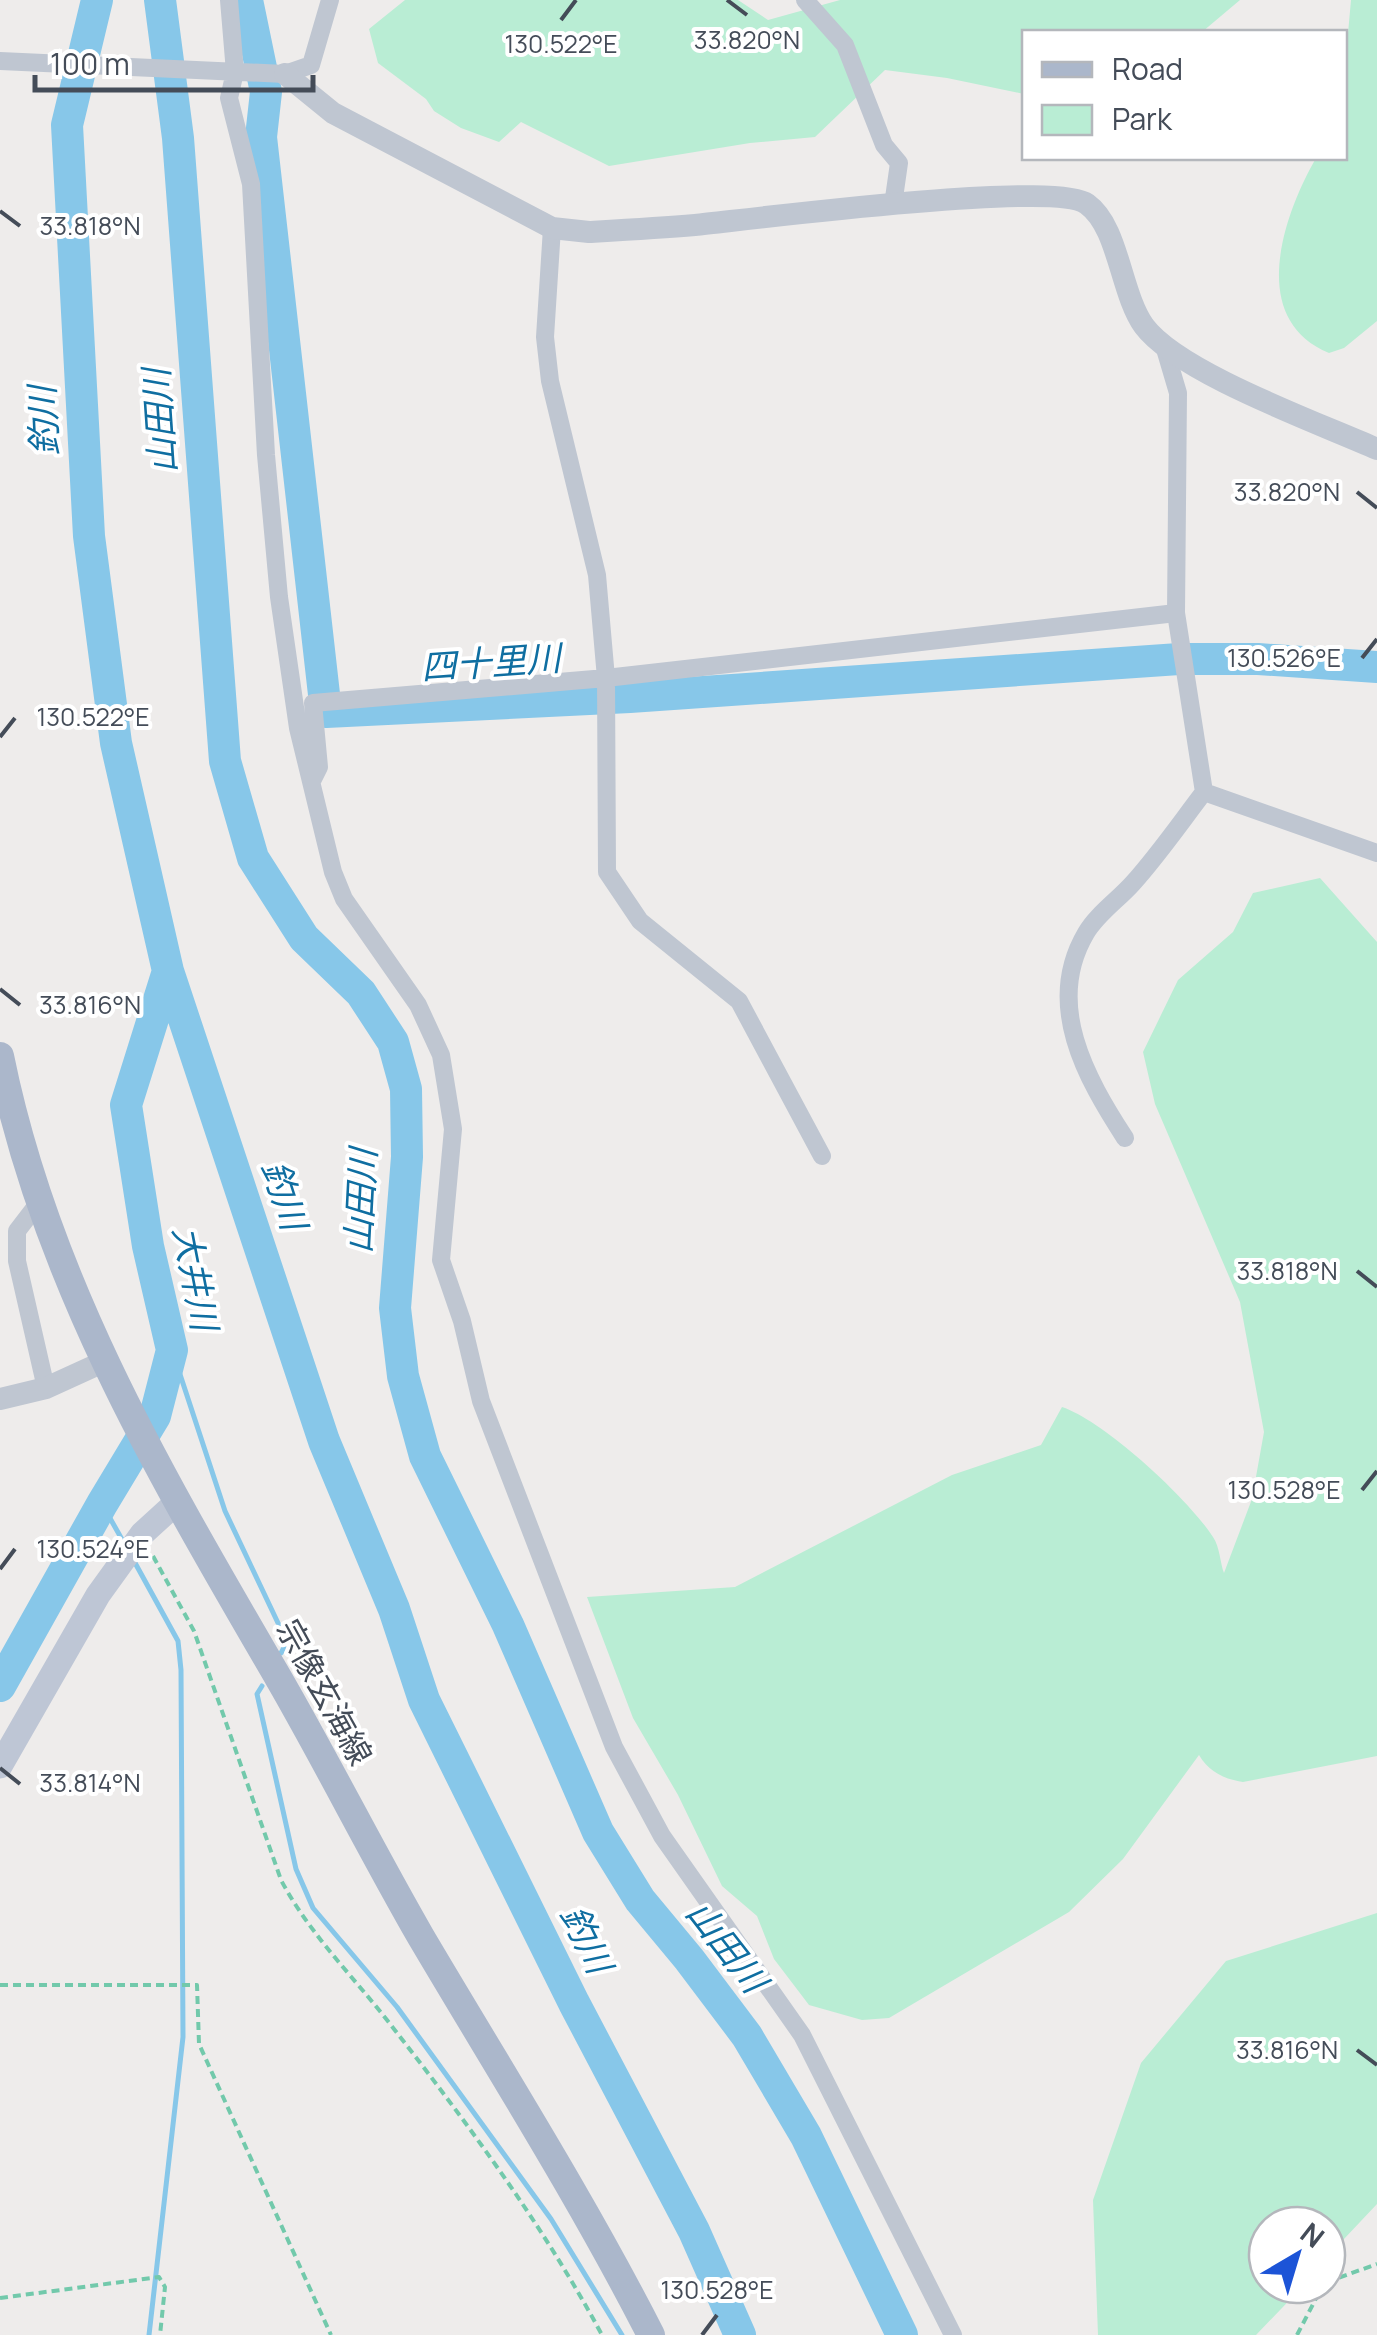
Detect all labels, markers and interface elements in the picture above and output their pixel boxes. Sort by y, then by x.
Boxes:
text: 33.820°N [694,22,800,57]
text: 130.522°E [505,26,617,61]
scale bar [35,30,312,92]
legend [1022,30,1347,160]
text: 100 m [50,43,130,84]
text: Road [1112,48,1183,89]
text: Park [1112,98,1173,139]
text: 33.818°N [39,208,141,243]
water label: 山田川 [131,363,187,475]
water label: 釣川 [17,381,69,457]
text: 33.820°N [1234,474,1340,509]
water label: 四十里川 [419,633,566,691]
text: 130.526°E [1227,640,1341,675]
text: 130.522°E [37,699,149,734]
text: 33.816°N [39,987,141,1022]
water label: 山田川 [333,1143,387,1255]
water label: 釣川 [251,1154,320,1240]
water label: 大井川 [162,1222,230,1338]
text: 33.818°N [1236,1253,1338,1288]
text: 130.528°E [1227,1472,1341,1507]
text: 130.524°E [37,1531,149,1566]
street label: 宗像玄海線 [267,1611,383,1773]
text: 33.814°N [39,1765,141,1800]
water label: 山田川 [676,1890,781,2005]
water label: 釣川 [550,1897,626,1985]
text: 33.816°N [1236,2032,1338,2067]
north arrow [1247,2205,1347,2305]
text: N [1293,2213,1333,2256]
text: 130.528°E [660,2272,774,2307]

